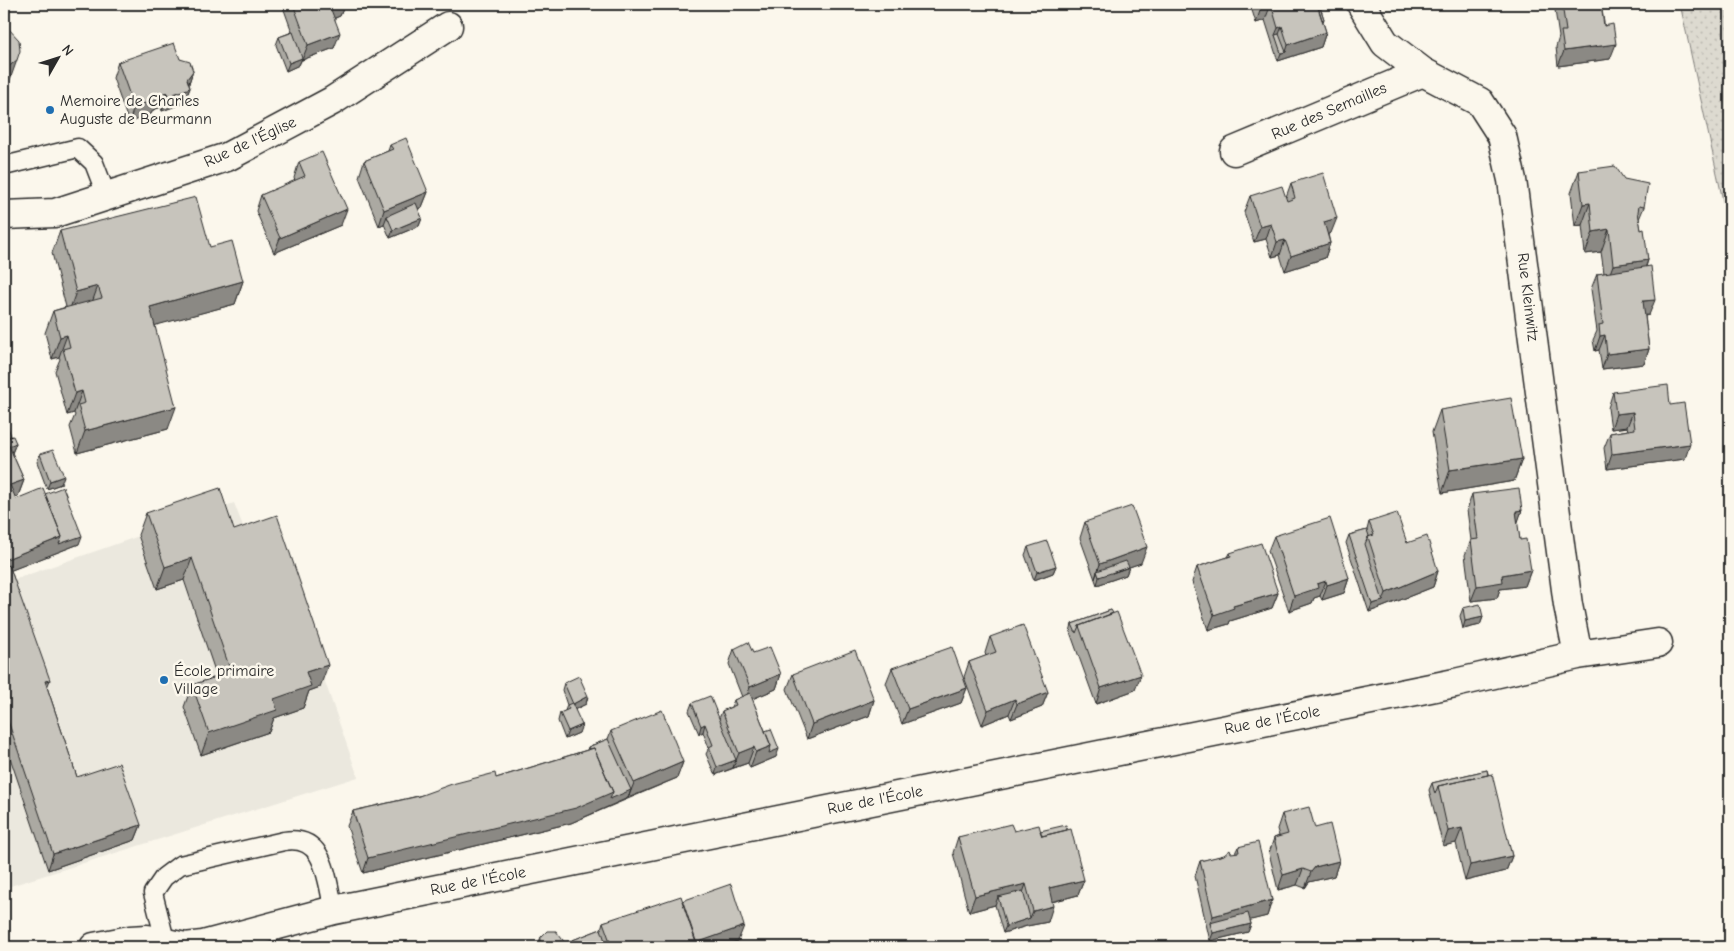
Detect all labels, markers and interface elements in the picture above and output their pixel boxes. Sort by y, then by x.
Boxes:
north arrow [32,32,82,82]
text: N [58,41,77,59]
street label: Rue des Semailles [1269,79,1390,143]
place label: Memoire de Charles Auguste de Beurmann [60,92,212,128]
marker: Memoire de Charles Auguste de Beurmann [44,104,56,116]
street label: Rue de l'Église [201,112,299,171]
street label: Rue Kleinwitz [1514,252,1542,342]
place label: École primaire Village [174,661,274,698]
marker: École primaire Village [158,674,170,686]
street label: Rue de l'École [1223,701,1321,738]
street label: Rue de l'École [826,781,924,818]
street label: Rue de l'École [429,862,527,899]

